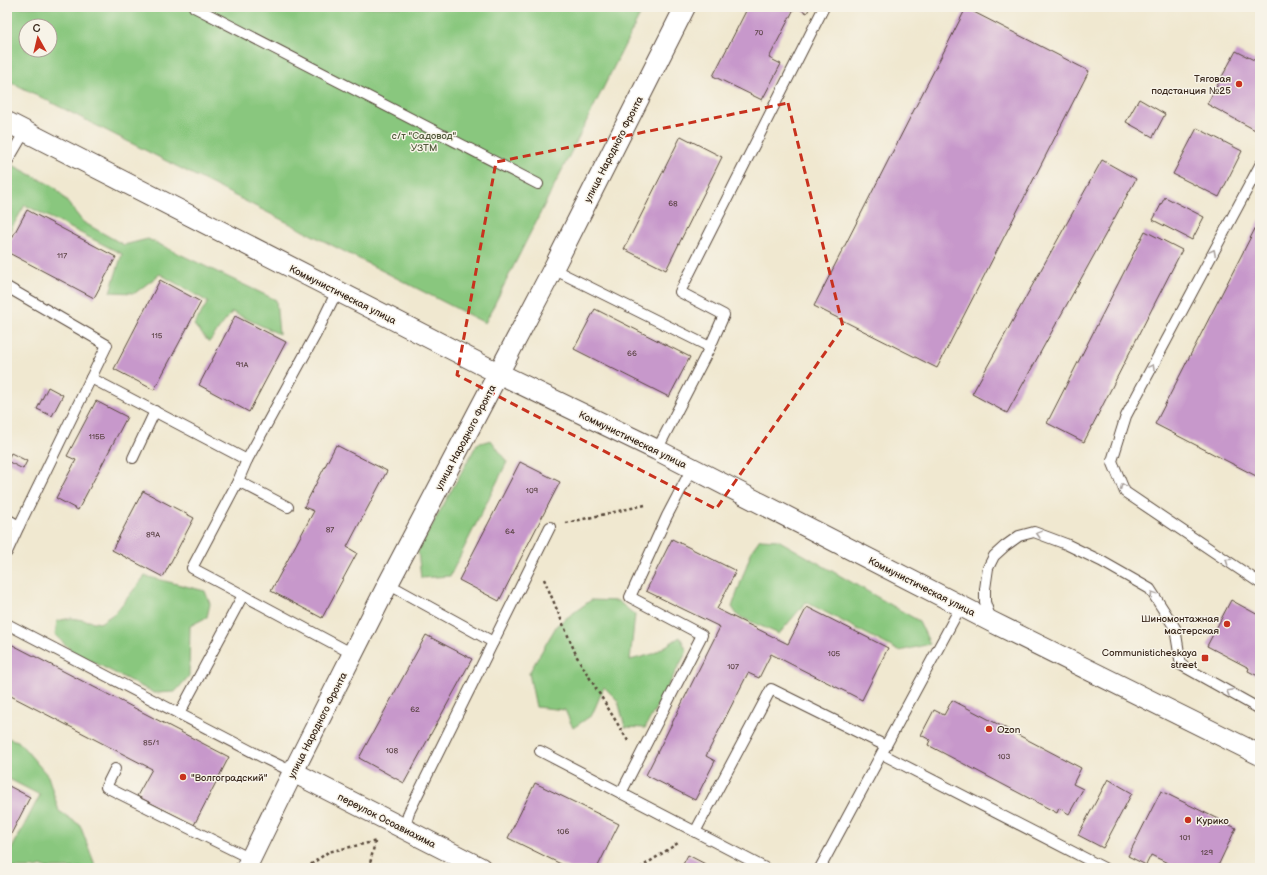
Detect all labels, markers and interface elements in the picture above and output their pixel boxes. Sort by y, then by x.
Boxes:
north arrow [18,18,58,58]
text: С [32,22,42,36]
house number: 70 [755,28,764,37]
place label: Тяговая подстанция №25 [1151,73,1231,97]
marker: Тяговая подстанция №25 [1234,79,1244,89]
street label: улица Народного Фронта [582,94,646,205]
park label: с/т "Садовод" УЗТМ [392,130,456,154]
house number: 68 [668,199,678,208]
one-way arrow [1209,249,1216,257]
house number: 117 [57,251,67,260]
street label: Коммунистическая улица [287,263,398,327]
house number: 115 [152,331,163,340]
house number: 66 [627,349,637,358]
house number: 91А [236,360,248,369]
one-way arrow [1147,364,1155,371]
street label: улица Народного Фронта [433,383,499,492]
street label: Коммунистическая улица [577,409,689,471]
house number: 115Б [89,432,106,441]
one-way arrow [1120,483,1128,491]
house number: 109 [526,486,539,495]
house number: 87 [326,525,334,534]
house number: 64 [505,527,515,536]
house number: 89А [146,530,160,539]
one-way arrow [1036,530,1043,539]
street label: Коммунистическая улица [866,555,977,619]
one-way arrow [1225,559,1232,566]
one-way arrow [1151,592,1158,599]
place label: Шиномонтажная мастерская [1141,613,1219,637]
marker: Шиномонтажная мастерская [1222,619,1232,629]
place label: Communisticheskaya street [1102,647,1197,671]
house number: 105 [828,649,841,658]
marker: Communisticheskaya street [1200,653,1210,663]
house number: 107 [727,662,739,671]
street label: улица Народного Фронта [286,670,350,781]
one-way arrow [1225,689,1233,696]
house number: 62 [410,705,420,714]
marker: Ozon [984,724,994,734]
place label: Ozon [997,724,1021,736]
house number: 85/1 [143,738,159,747]
house number: 108 [386,746,399,755]
house number: 103 [998,752,1010,761]
marker: "Волгоградский" [178,772,188,782]
place label: "Волгоградский" [191,772,268,784]
street label: переулок Осоавиахима [335,791,438,851]
marker: Курико [1183,815,1193,825]
place label: Курико [1196,815,1229,827]
house number: 106 [557,827,569,836]
house number: 101 [1180,833,1190,842]
house number: 129 [1201,848,1214,857]

